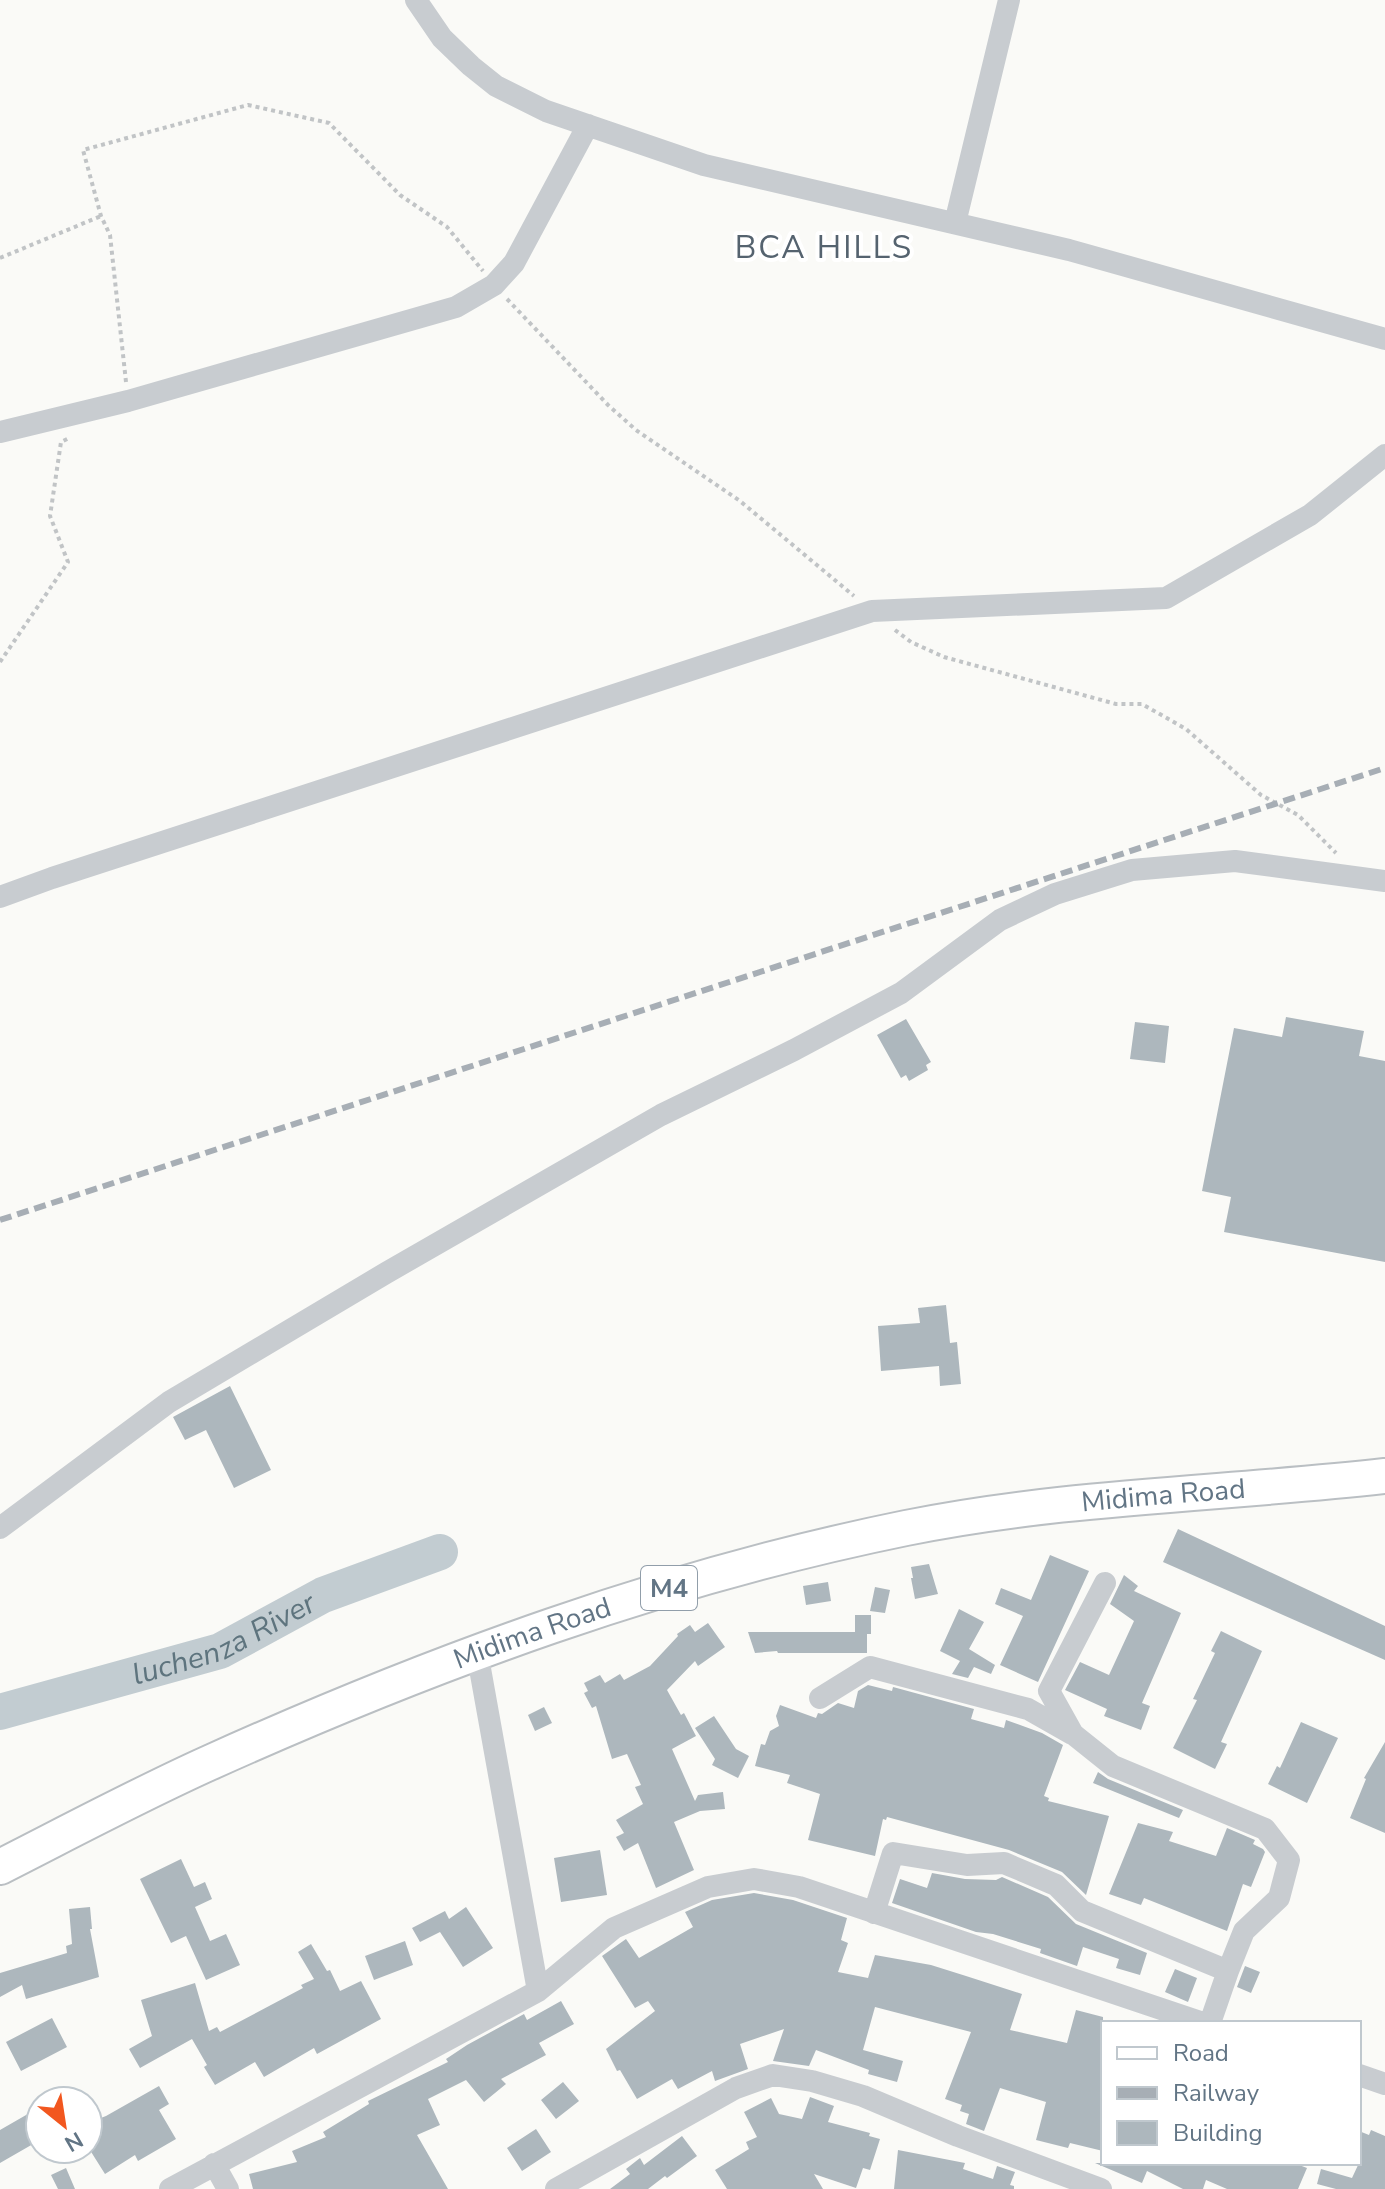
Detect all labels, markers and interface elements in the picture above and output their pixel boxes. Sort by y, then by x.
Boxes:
district label: BCA HILLS [735,226,913,269]
street label: Midima Road [1079,1470,1247,1521]
road number: M4 [641,1566,697,1610]
water label: luchenza River [127,1582,324,1695]
street label: Midima Road [448,1588,616,1679]
legend [1101,2021,1361,2165]
text: Road [1173,2037,1229,2069]
text: Railway [1173,2077,1260,2109]
north arrow [24,2085,104,2165]
text: Building [1173,2117,1263,2149]
text: N [59,2124,88,2159]

